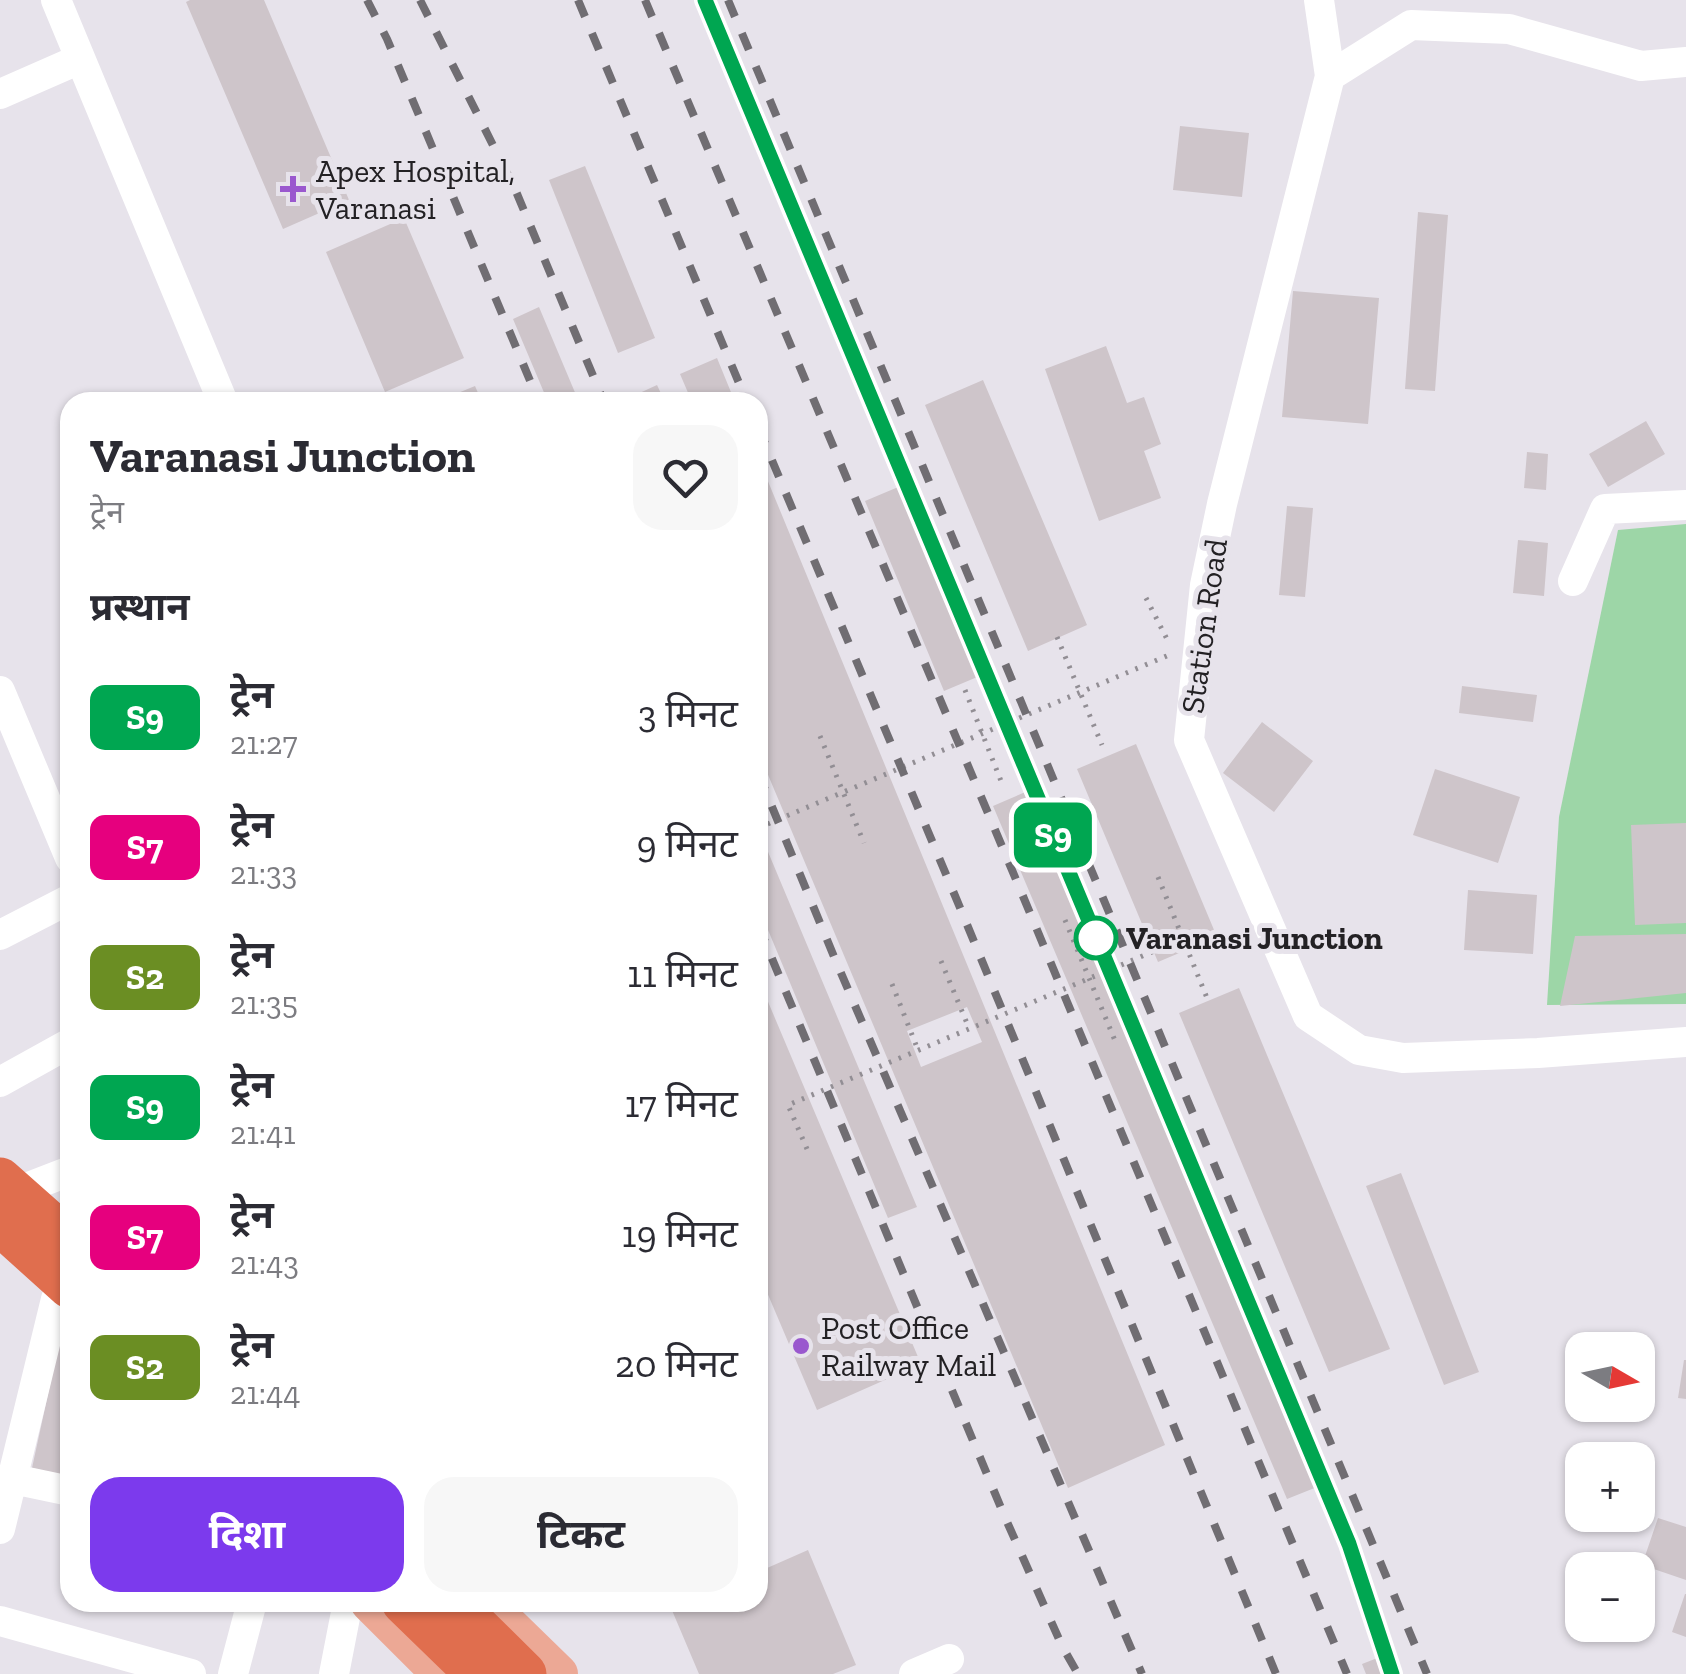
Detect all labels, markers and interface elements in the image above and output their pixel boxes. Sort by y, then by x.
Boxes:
place label: Apex Hospital, Varanasi [315,152,515,227]
marker: Apex Hospital, Varanasi [280,176,306,202]
button: heart [633,425,738,530]
text: Varanasi Junction [90,427,475,484]
text: ट्रेन [90,493,124,531]
street label: Station Road [1173,536,1235,716]
text: प्रस्थान [90,584,190,630]
text: ट्रेन [230,672,274,718]
text: 3 मिनट [638,691,738,737]
text: S9 [126,696,164,738]
text: 21:27 [230,724,298,762]
text: ट्रेन [230,802,274,848]
line badge: S9 [1008,802,1098,868]
text: S9 [1034,814,1072,856]
text: 9 मिनट [636,821,738,867]
text: S7 [127,826,163,868]
text: 21:33 [230,854,297,892]
marker: Varanasi Junction [1075,917,1117,959]
place label: Varanasi Junction [1126,919,1383,957]
text: ट्रेन [230,932,274,978]
text: 11 मिनट [627,951,738,997]
text: S2 [126,956,164,998]
text: 21:35 [230,984,298,1022]
text: ट्रेन [230,1062,274,1108]
text: 17 मिनट [625,1081,738,1127]
text: S9 [126,1086,164,1128]
text: 21:41 [230,1114,296,1152]
text: ट्रेन [230,1192,274,1238]
text: 19 मिनट [622,1211,738,1257]
text: S7 [127,1216,163,1258]
text: 21:43 [230,1244,299,1282]
place label: Post Office Railway Mail [821,1309,996,1384]
text: ट्रेन [230,1322,274,1368]
north arrow [1565,1332,1655,1422]
map controls [1565,1332,1655,1642]
marker: Post Office Railway Mail [790,1335,812,1357]
text: 20 मिनट [615,1341,738,1387]
text: S2 [126,1346,164,1388]
text: 21:44 [230,1374,300,1412]
button: + [1565,1442,1655,1532]
button: दिशा [90,1477,404,1592]
button: टिकट [424,1477,738,1592]
button: − [1565,1552,1655,1642]

